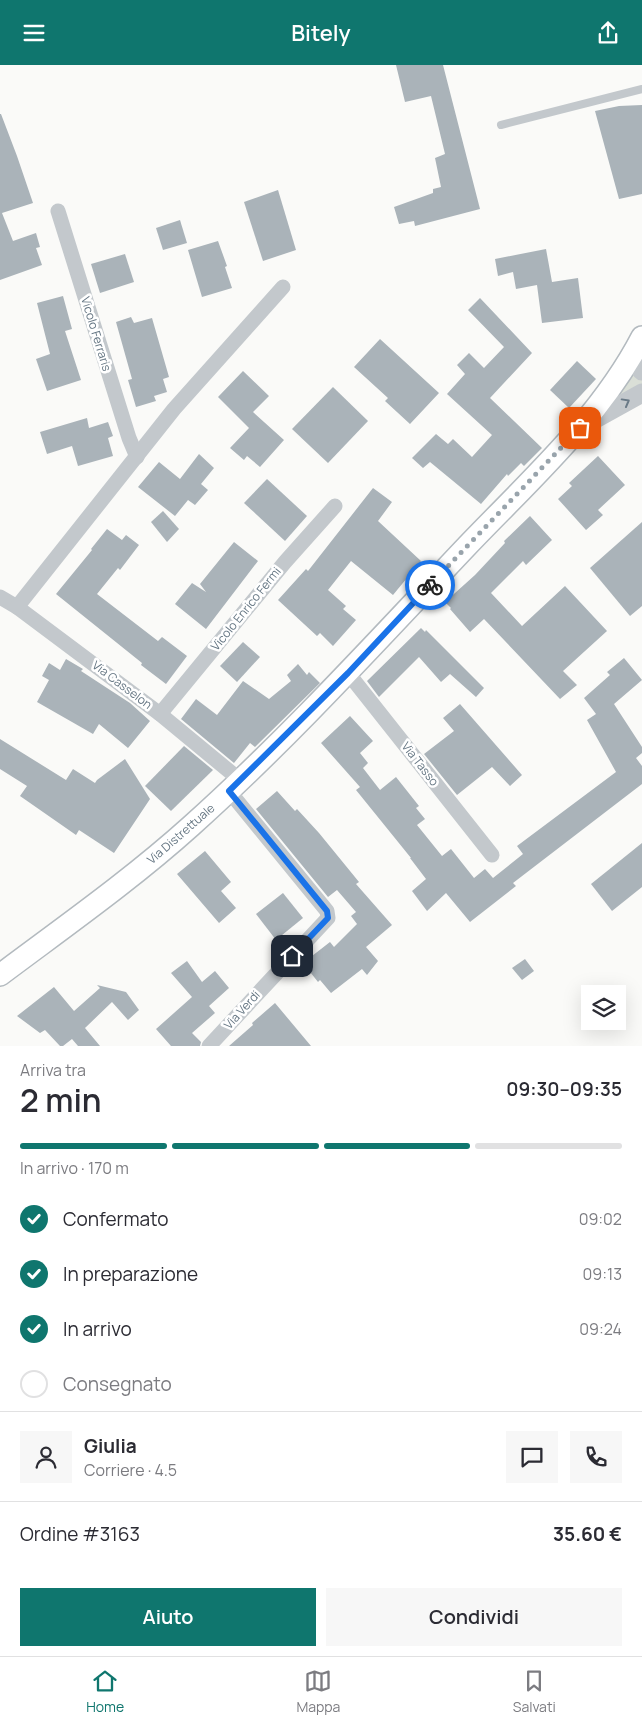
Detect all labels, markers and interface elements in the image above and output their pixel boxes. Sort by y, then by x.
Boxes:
text: Bitely [291,18,351,48]
icon: menu [20,19,48,47]
icon: share [594,19,622,47]
street label: Vicolo Ferraris [77,295,116,373]
one-way arrow [621,398,630,408]
pin [559,407,601,449]
icon: bag [566,414,594,442]
courier [405,560,455,610]
street label: Vicolo Enrico Fermi [207,563,285,654]
icon: bike [416,571,444,599]
street label: Via Casselon [89,657,156,713]
street label: Via Tasso [398,738,443,789]
street label: Via Distrettuale [143,799,218,868]
pin [271,935,313,977]
icon: home [278,942,306,970]
map controls [581,985,626,1030]
button: layers [581,985,626,1030]
street label: Via Verdi [220,987,264,1033]
text: Arriva tra [20,1059,86,1081]
text: 09:30–09:35 [506,1076,622,1102]
text: 2 min [20,1078,102,1122]
text: In arrivo · 170 m [20,1157,129,1179]
icon: check [20,1205,48,1233]
text: Confermato [63,1206,169,1232]
text: 09:02 [579,1208,622,1230]
icon: check [20,1260,48,1288]
text: In preparazione [63,1261,198,1287]
text: 09:13 [582,1263,622,1285]
icon: check [20,1315,48,1343]
text: In arrivo [63,1316,132,1342]
text: 09:24 [579,1318,622,1340]
text: Consegnato [63,1371,172,1397]
button: person [20,1431,72,1483]
button: chat [506,1431,558,1483]
button: phone [570,1431,622,1483]
text: Giulia [84,1433,137,1459]
text: Corriere · 4.5 [84,1459,177,1481]
text: Ordine #3163 [20,1521,140,1547]
text: 35.60 € [553,1521,622,1547]
button: Aiuto [20,1588,316,1646]
button: Condividi [326,1588,622,1646]
tab: Home [86,1667,124,1716]
tab: Mappa [296,1667,340,1716]
tab: Salvati [513,1667,556,1716]

